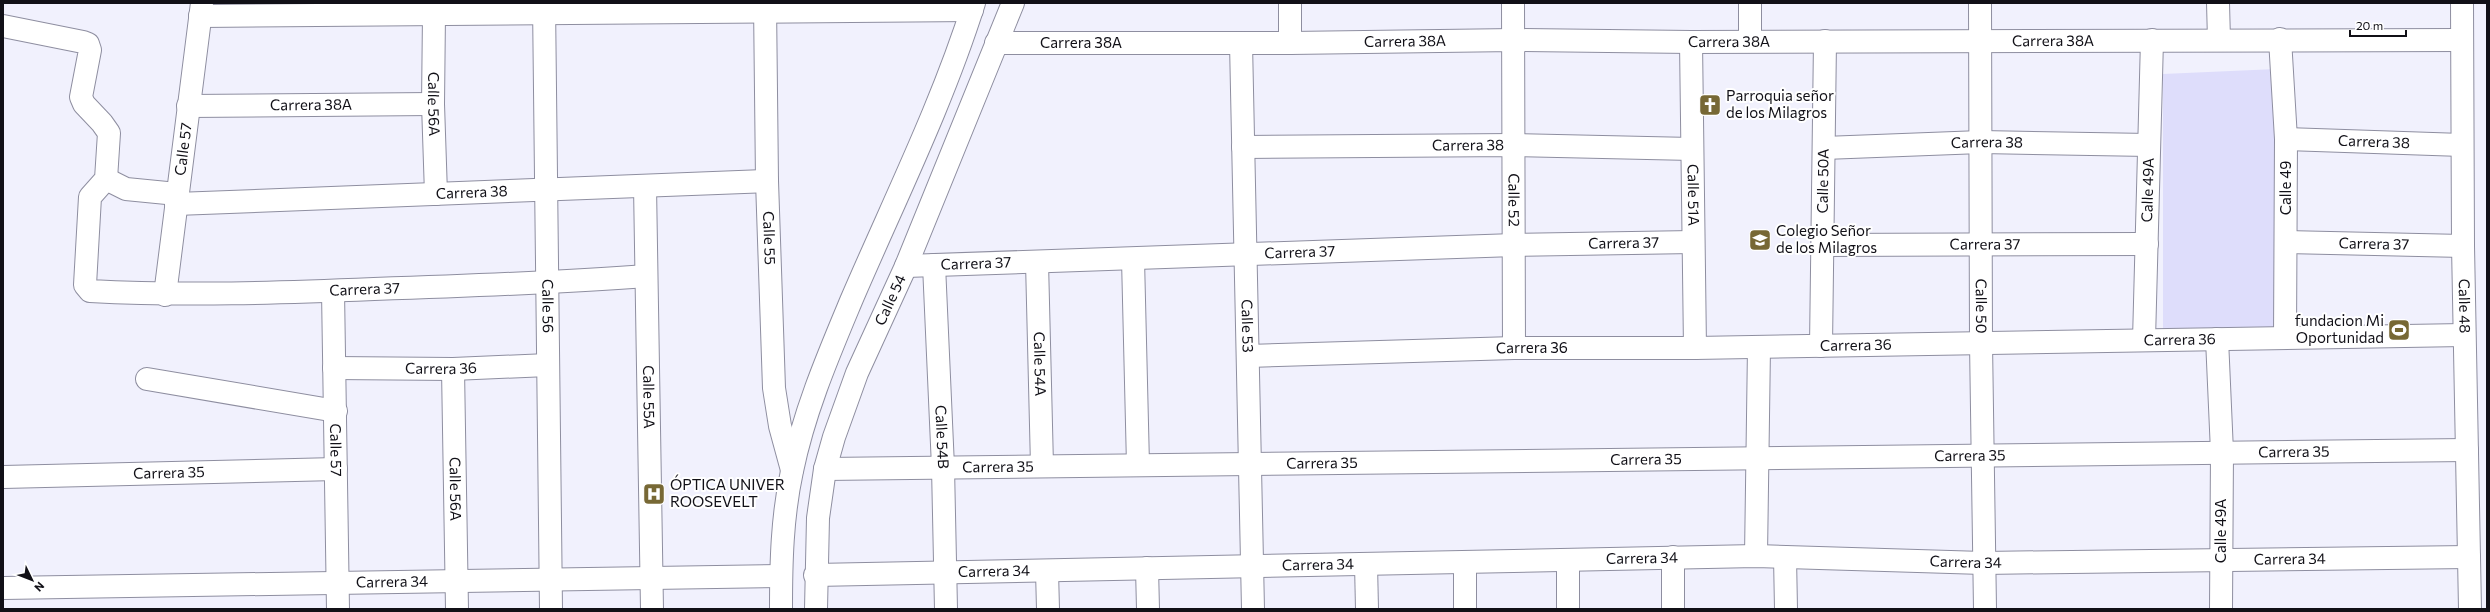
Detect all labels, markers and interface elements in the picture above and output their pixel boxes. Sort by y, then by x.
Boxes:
scale bar [2350,12,2406,38]
text: 20 m [2356,18,2383,32]
street label: Carrera 38A [1364,31,1446,50]
street label: Carrera 38A [2012,31,2094,49]
street label: Carrera 38A [1688,32,1770,50]
street label: Carrera 38A [1040,33,1122,51]
street label: Calle 56A [425,72,444,136]
place label: Parroquia señor de los Milagros [1726,86,1834,121]
church icon: Parroquia señor de los Milagros [1697,92,1723,118]
street label: Carrera 38A [270,95,352,113]
street label: Calle 57 [170,121,195,177]
street label: Carrera 38 [2338,131,2410,151]
street label: Carrera 38 [1951,132,2023,151]
street label: Carrera 38 [1432,135,1504,154]
street label: Calle 50A [1813,148,1832,214]
street label: Calle 49A [2137,157,2157,223]
street label: Calle 49 [2276,161,2294,215]
street label: Calle 51A [1685,164,1703,226]
street label: Calle 52 [1505,173,1524,227]
street label: Carrera 38 [435,181,508,202]
street label: Calle 55 [760,211,780,265]
place label: Colegio Señor de los Milagros [1776,221,1877,256]
school or university icon: Colegio Señor de los Milagros [1747,227,1773,253]
street label: Carrera 37 [1588,233,1659,252]
street label: Carrera 37 [2338,233,2410,253]
street label: Carrera 37 [1950,234,2021,253]
street label: Carrera 37 [1264,241,1335,262]
street label: Carrera 37 [940,252,1012,273]
street label: Calle 54 [870,271,909,328]
street label: Carrera 37 [329,278,400,299]
street label: Calle 50 [1973,278,1991,334]
street label: Calle 48 [2456,278,2475,333]
street label: Calle 56 [539,279,558,333]
street label: Calle 53 [1238,299,1258,353]
place label: fundacion Mi Oportunidad [2295,311,2384,346]
sports icon: fundacion Mi Oportunidad [2386,317,2412,343]
street label: Carrera 36 [2144,329,2216,348]
street label: Calle 54A [1031,331,1050,396]
street label: Carrera 36 [1820,335,1892,354]
street label: Carrera 36 [1496,338,1568,357]
street label: Carrera 36 [405,358,477,377]
street label: Calle 55A [640,365,659,429]
street label: Calle 54B [932,404,953,469]
street label: Calle 57 [327,423,346,477]
street label: Carrera 35 [2258,442,2330,460]
street label: Carrera 35 [1934,445,2006,464]
street label: Carrera 35 [1610,449,1682,468]
street label: Carrera 35 [1286,453,1358,472]
street label: Calle 56A [446,457,466,521]
street label: Carrera 35 [962,457,1034,475]
street label: Carrera 35 [133,462,205,482]
place label: ÓPTICA UNIVER ROOSEVELT [670,474,785,510]
hospital icon: ÓPTICA UNIVER ROOSEVELT [641,481,667,507]
street label: Calle 49A [2211,499,2229,563]
street label: Carrera 34 [1606,548,1678,567]
street label: Carrera 34 [2254,549,2326,568]
street label: Carrera 34 [1930,551,2002,571]
street label: Carrera 34 [1282,554,1354,574]
north arrow [12,560,52,600]
street label: Carrera 34 [958,561,1030,580]
street label: Carrera 34 [356,571,428,591]
text: N [32,580,47,595]

